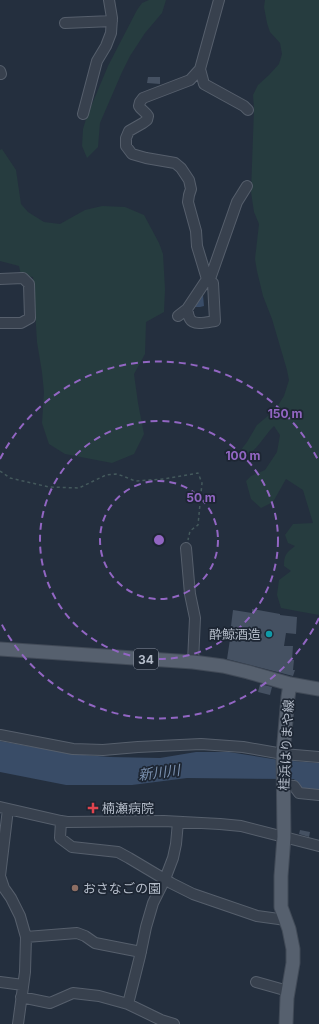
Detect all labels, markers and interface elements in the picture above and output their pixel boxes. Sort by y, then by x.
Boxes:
text: 150 m [268,406,302,421]
text: 100 m [225,448,261,463]
text: 50 m [186,490,216,505]
centre of rings [152,533,166,547]
place label: 酔鯨酒造 [209,626,261,642]
marker: 酔鯨酒造 [264,629,274,639]
road number: 34 [134,649,158,669]
street label: 桂浜はりまや線 [276,699,296,791]
water label: 新川川 [137,761,183,783]
place label: 楠瀬病院 [102,800,154,816]
marker: 楠瀬病院 [87,802,99,814]
place label: おさなごの園 [83,880,161,896]
marker: おさなごの園 [70,883,80,893]

